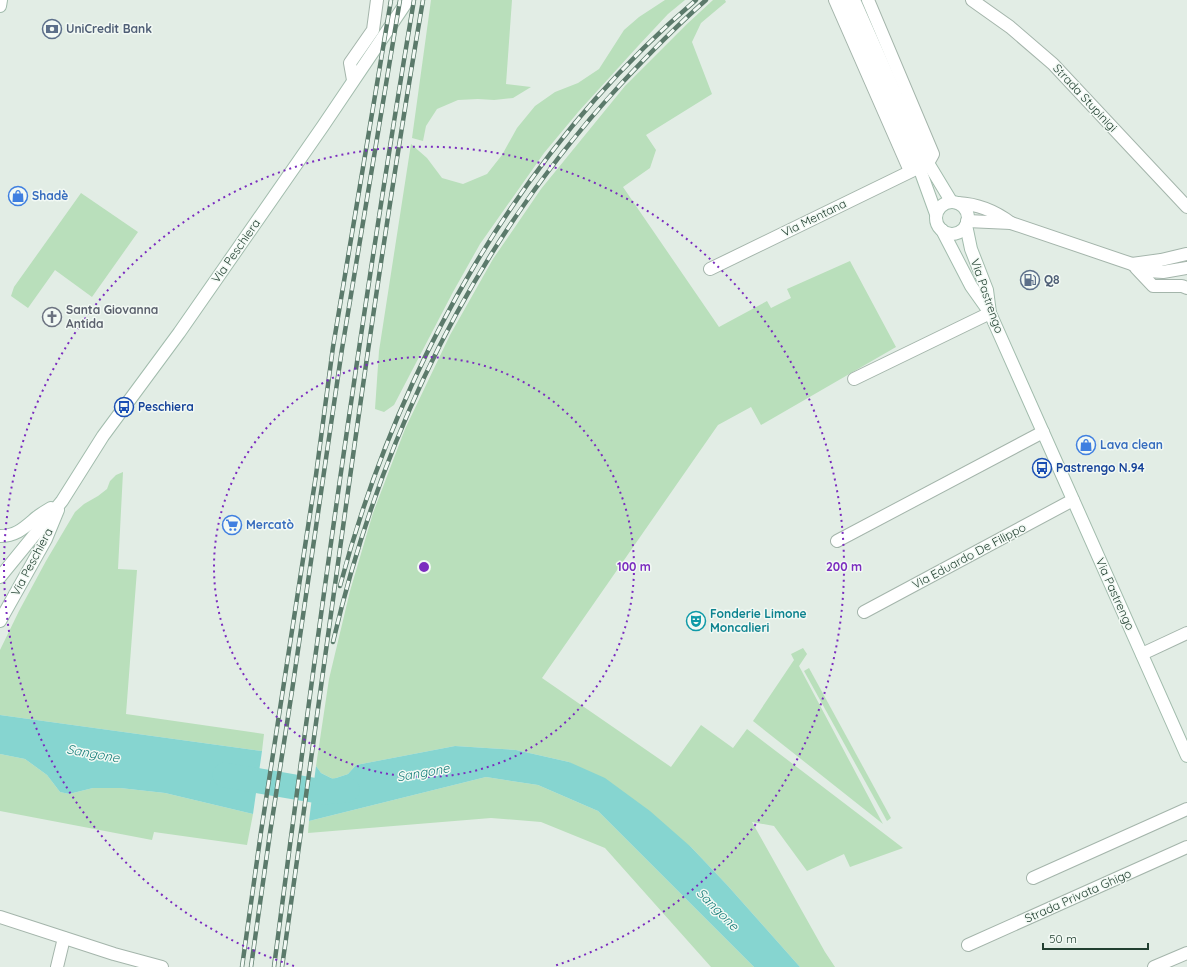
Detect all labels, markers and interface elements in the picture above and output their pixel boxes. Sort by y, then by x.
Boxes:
bank icon: UniCredit Bank [41,18,63,40]
place label: UniCredit Bank [66,21,152,36]
street label: Strada Stupinigi [1050,61,1121,135]
shop icon: Shadè [7,185,29,207]
place label: Shadè [32,188,68,203]
street label: Via Mentana [779,195,849,240]
street label: Via Peschiera [208,216,263,286]
street label: Via Pastrengo [968,257,1007,335]
fuel station icon: Q8 [1019,269,1041,291]
place label: Q8 [1044,272,1060,287]
place label: Santa Giovanna Antida [66,302,158,331]
church icon: Santa Giovanna Antida [41,306,63,328]
bus stop icon: Peschiera [113,396,135,418]
place label: Peschiera [138,399,194,414]
shop icon: Lava clean [1075,434,1097,456]
place label: Lava clean [1100,437,1163,452]
bus stop icon: Pastrengo N.94 [1031,457,1053,479]
place label: Pastrengo N.94 [1056,460,1145,475]
supermarket icon: Mercatò [221,514,243,536]
place label: Mercatò [246,517,295,532]
street label: Via Eduardo De Filippo [909,519,1028,592]
street label: Via Peschiera [7,525,56,598]
street label: Via Pastrengo [1093,555,1138,632]
text: 100 m [617,559,651,574]
text: 200 m [826,559,862,574]
centre of rings [417,560,431,574]
place label: Fonderie Limone Moncalieri [710,606,807,635]
theatre icon: Fonderie Limone Moncalieri [685,610,707,632]
water label: Sangone [65,740,121,766]
water label: Sangone [395,759,451,785]
street label: Strada Privata Ghigo [1022,865,1133,926]
water label: Sangone [694,885,743,934]
scale bar [1043,925,1148,951]
text: 50 m [1049,931,1077,946]

